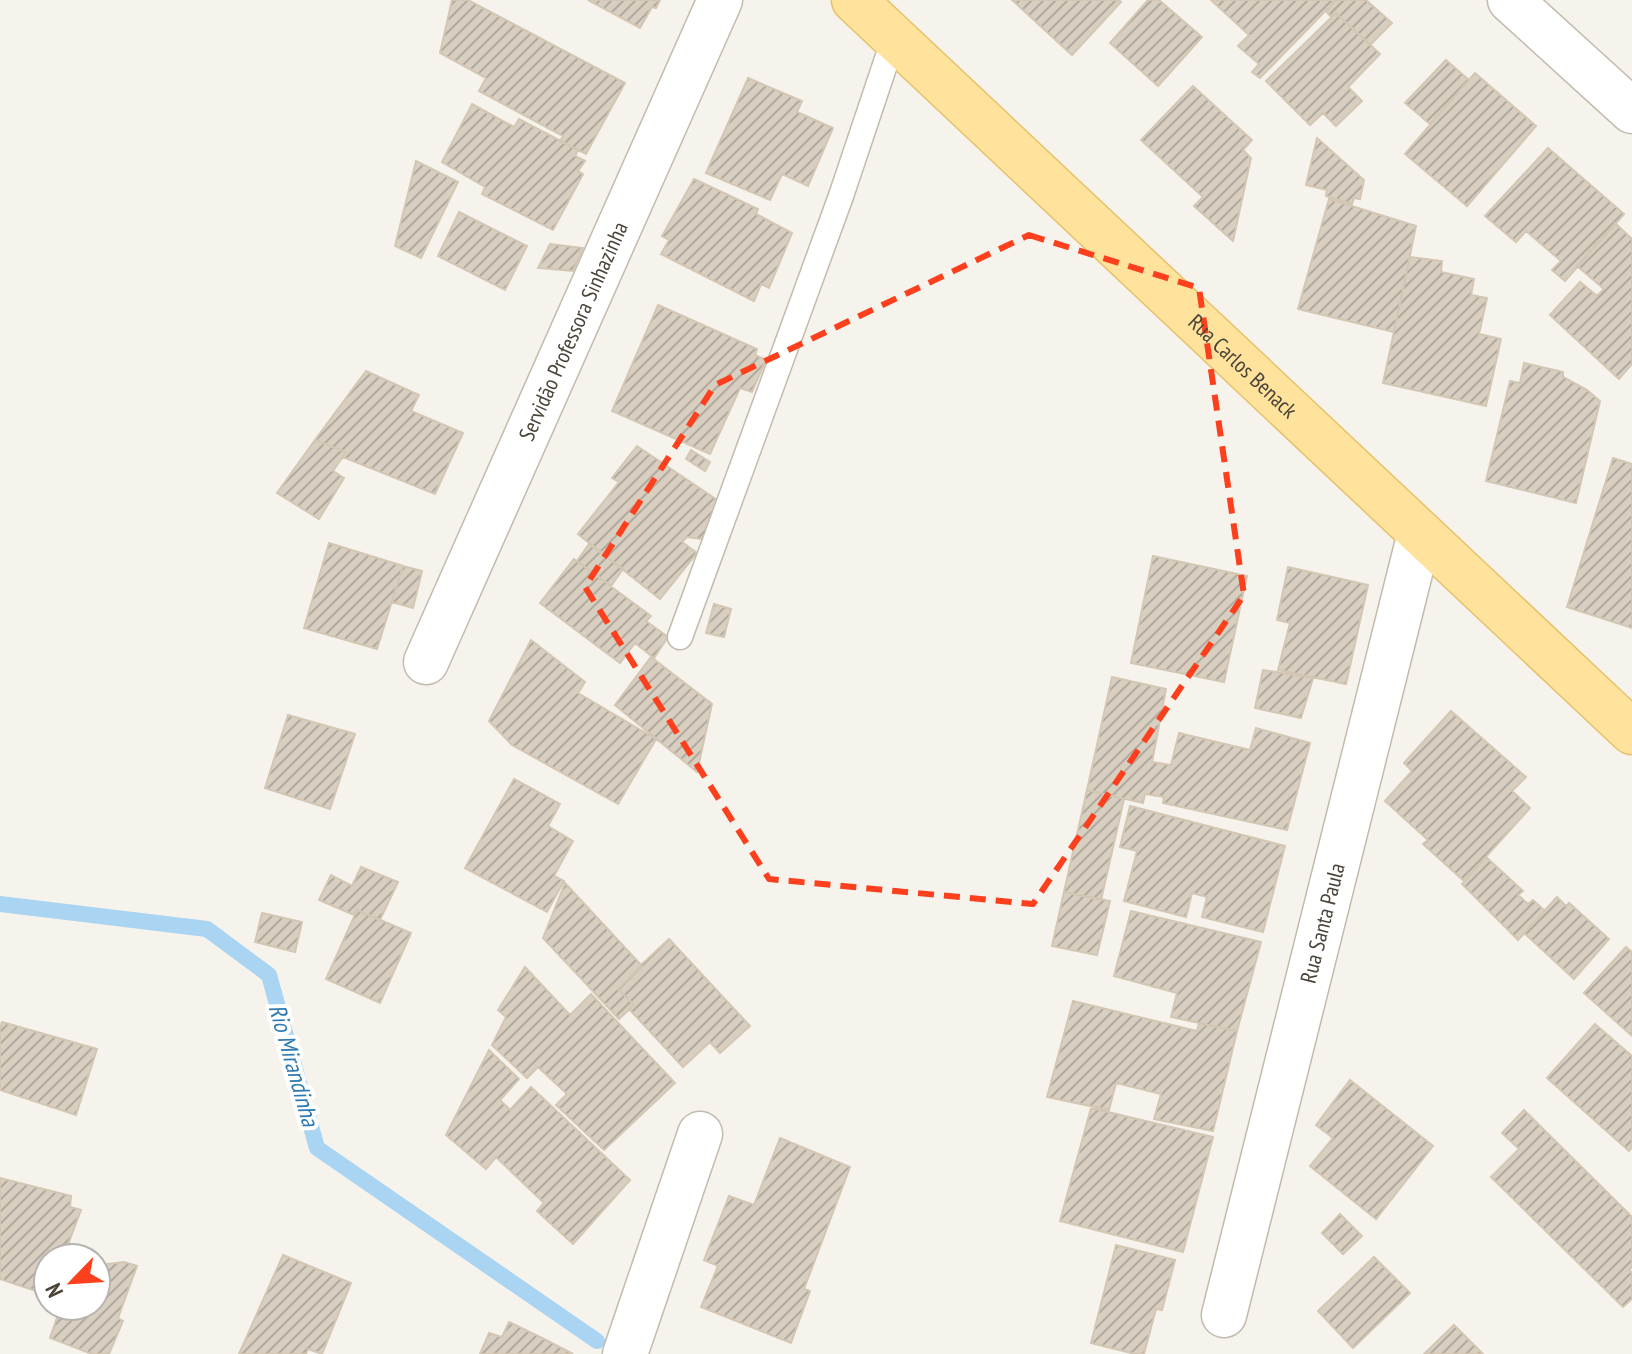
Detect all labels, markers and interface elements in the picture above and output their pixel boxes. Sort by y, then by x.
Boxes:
street label: Servidão Professora Sinhazinha [512,217,634,445]
street label: Rua Carlos Benack [1183,308,1304,424]
street label: Rua Santa Paula [1294,860,1351,986]
water label: Rio Mirandinha [262,1000,327,1131]
north arrow [32,1242,112,1322]
text: N [39,1279,69,1302]

